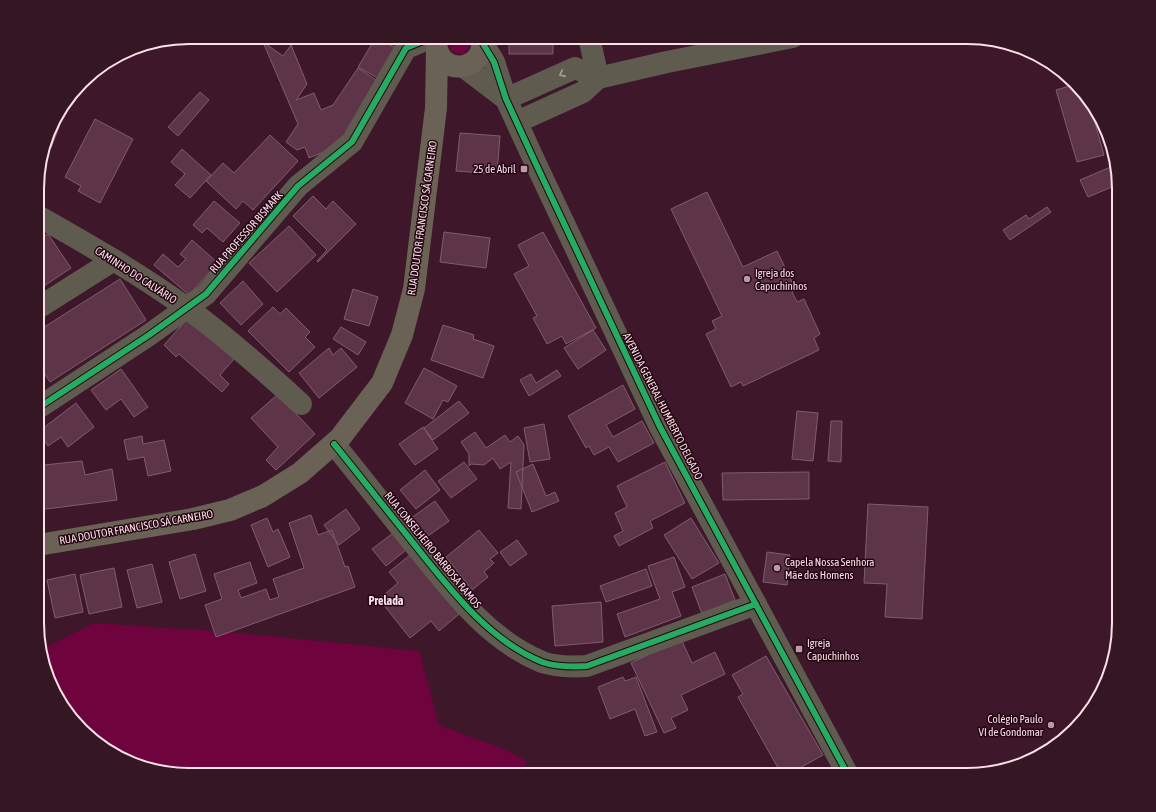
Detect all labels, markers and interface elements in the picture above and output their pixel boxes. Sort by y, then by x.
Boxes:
one-way arrow [559,69,567,77]
street label: RUA DOUTOR FRANCISCO SÁ CARNEIRO [405,140,439,296]
place label: 25 de Abril [473,163,516,175]
marker: 25 de Abril [519,164,529,174]
street label: RUA PROFESSOR BISMARK [207,188,285,275]
street label: CAMINHO DO CALVÁRIO [93,244,179,306]
place label: Igreja dos Capuchinhos [755,267,807,292]
marker: Igreja dos Capuchinhos [742,274,752,284]
street label: AVENIDA GENERAL HUMBERTO DELGADO [621,331,705,481]
street label: RUA CONSELHEIRO BARBOSA RAMOS [382,490,484,611]
street label: RUA DOUTOR FRANCISCO SÁ CARNEIRO [58,508,214,546]
place label: Capela Nossa Senhora Mãe dos Homens [785,556,874,581]
marker: Capela Nossa Senhora Mãe dos Homens [772,563,782,573]
district label: Prelada [369,594,404,608]
place label: Igreja Capuchinhos [807,637,859,662]
marker: Igreja Capuchinhos [794,644,804,654]
place label: Colégio Paulo VI de Gondomar [979,713,1044,738]
marker: Colégio Paulo VI de Gondomar [1046,720,1056,730]

